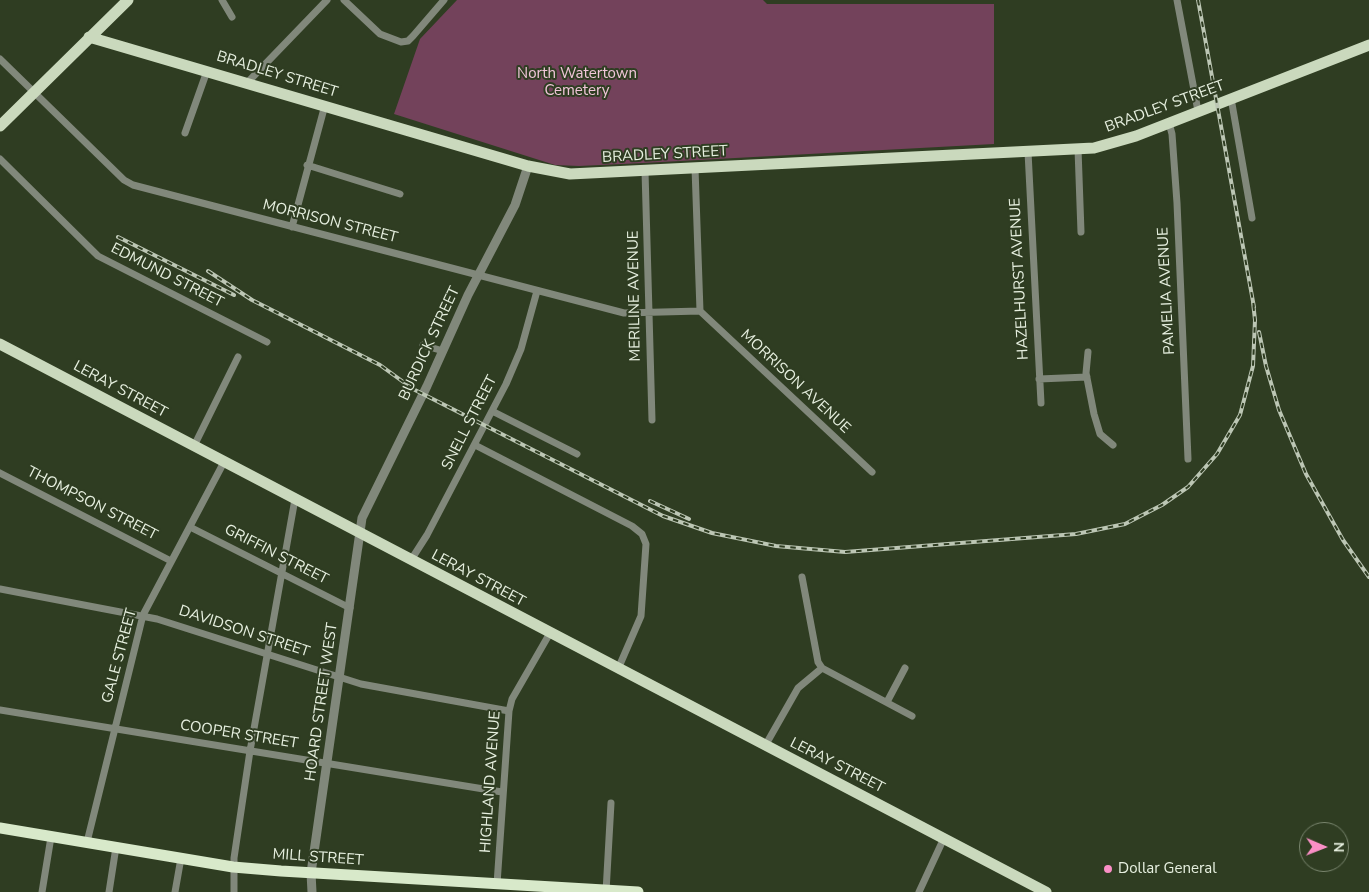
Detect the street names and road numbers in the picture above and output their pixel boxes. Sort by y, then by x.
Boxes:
street label: BRADLEY STREET [214,48,340,102]
street label: BRADLEY STREET [1103,77,1227,137]
street label: BRADLEY STREET [602,143,728,167]
street label: MORRISON STREET [261,197,399,247]
street label: HAZELHURST AVENUE [1007,198,1033,360]
street label: PAMELIA AVENUE [1155,227,1179,355]
street label: MERILINE AVENUE [625,230,645,362]
street label: EDMUND STREET [108,240,226,312]
street label: BURDICK STREET [396,284,464,404]
street label: MORRISON AVENUE [736,326,854,438]
street label: LERAY STREET [70,358,170,422]
street label: SNELL STREET [438,373,502,473]
street label: THOMPSON STREET [24,463,160,545]
street label: GRIFFIN STREET [221,521,331,589]
street label: LERAY STREET [428,547,528,611]
street label: DAVIDSON STREET [176,602,312,662]
street label: GALE STREET [99,607,141,705]
street label: HOARD STREET WEST [302,621,342,783]
street label: HIGHLAND AVENUE [477,710,505,854]
street label: COOPER STREET [179,717,299,753]
street label: LERAY STREET [787,734,887,798]
street label: MILL STREET [272,846,364,870]

